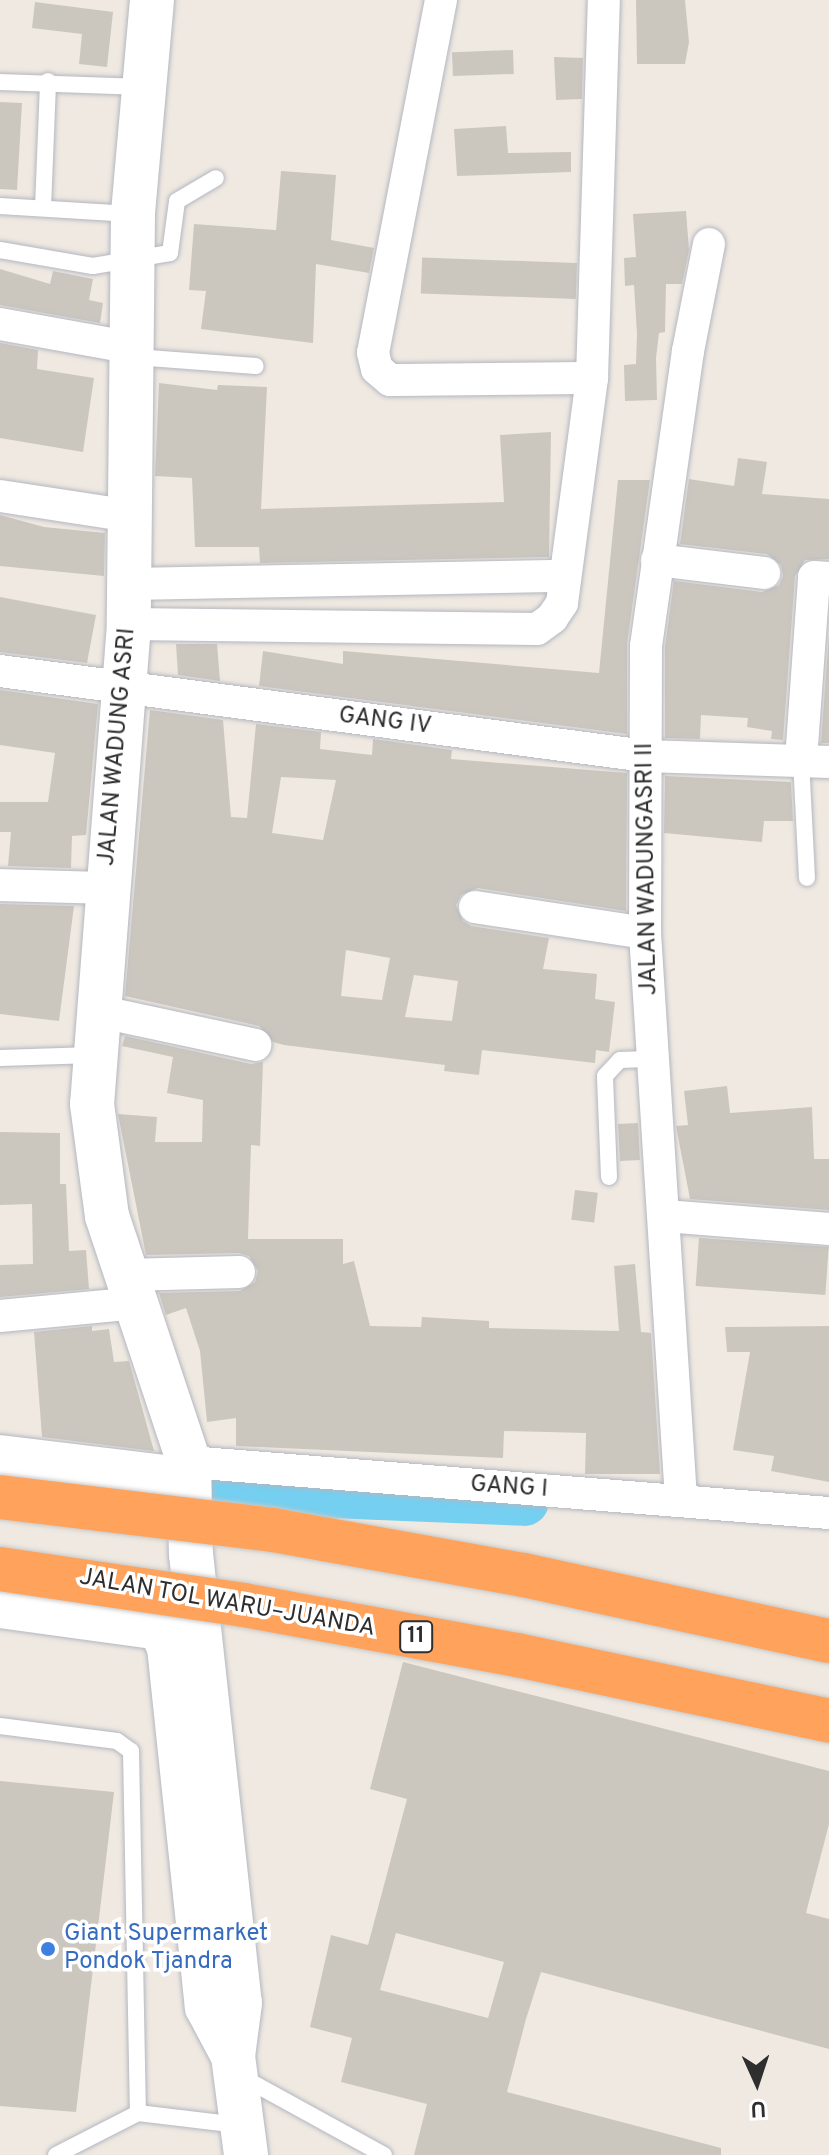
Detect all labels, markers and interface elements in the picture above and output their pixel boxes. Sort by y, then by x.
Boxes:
street label: JALAN WADUNG ASRI [93,626,143,868]
street label: GANG IV [337,702,433,742]
street label: JALAN WADUNGASRI II [631,742,665,996]
street label: GANG I [469,1471,549,1505]
street label: JALAN TOL WARU–JUANDA [76,1564,378,1644]
road number: 11 [398,1619,434,1655]
place label: Giant Supermarket Pondok Tjandra [64,1921,268,1977]
marker: Giant Supermarket Pondok Tjandra [39,1940,57,1958]
north arrow [717,2043,797,2123]
text: U [750,2094,767,2121]

